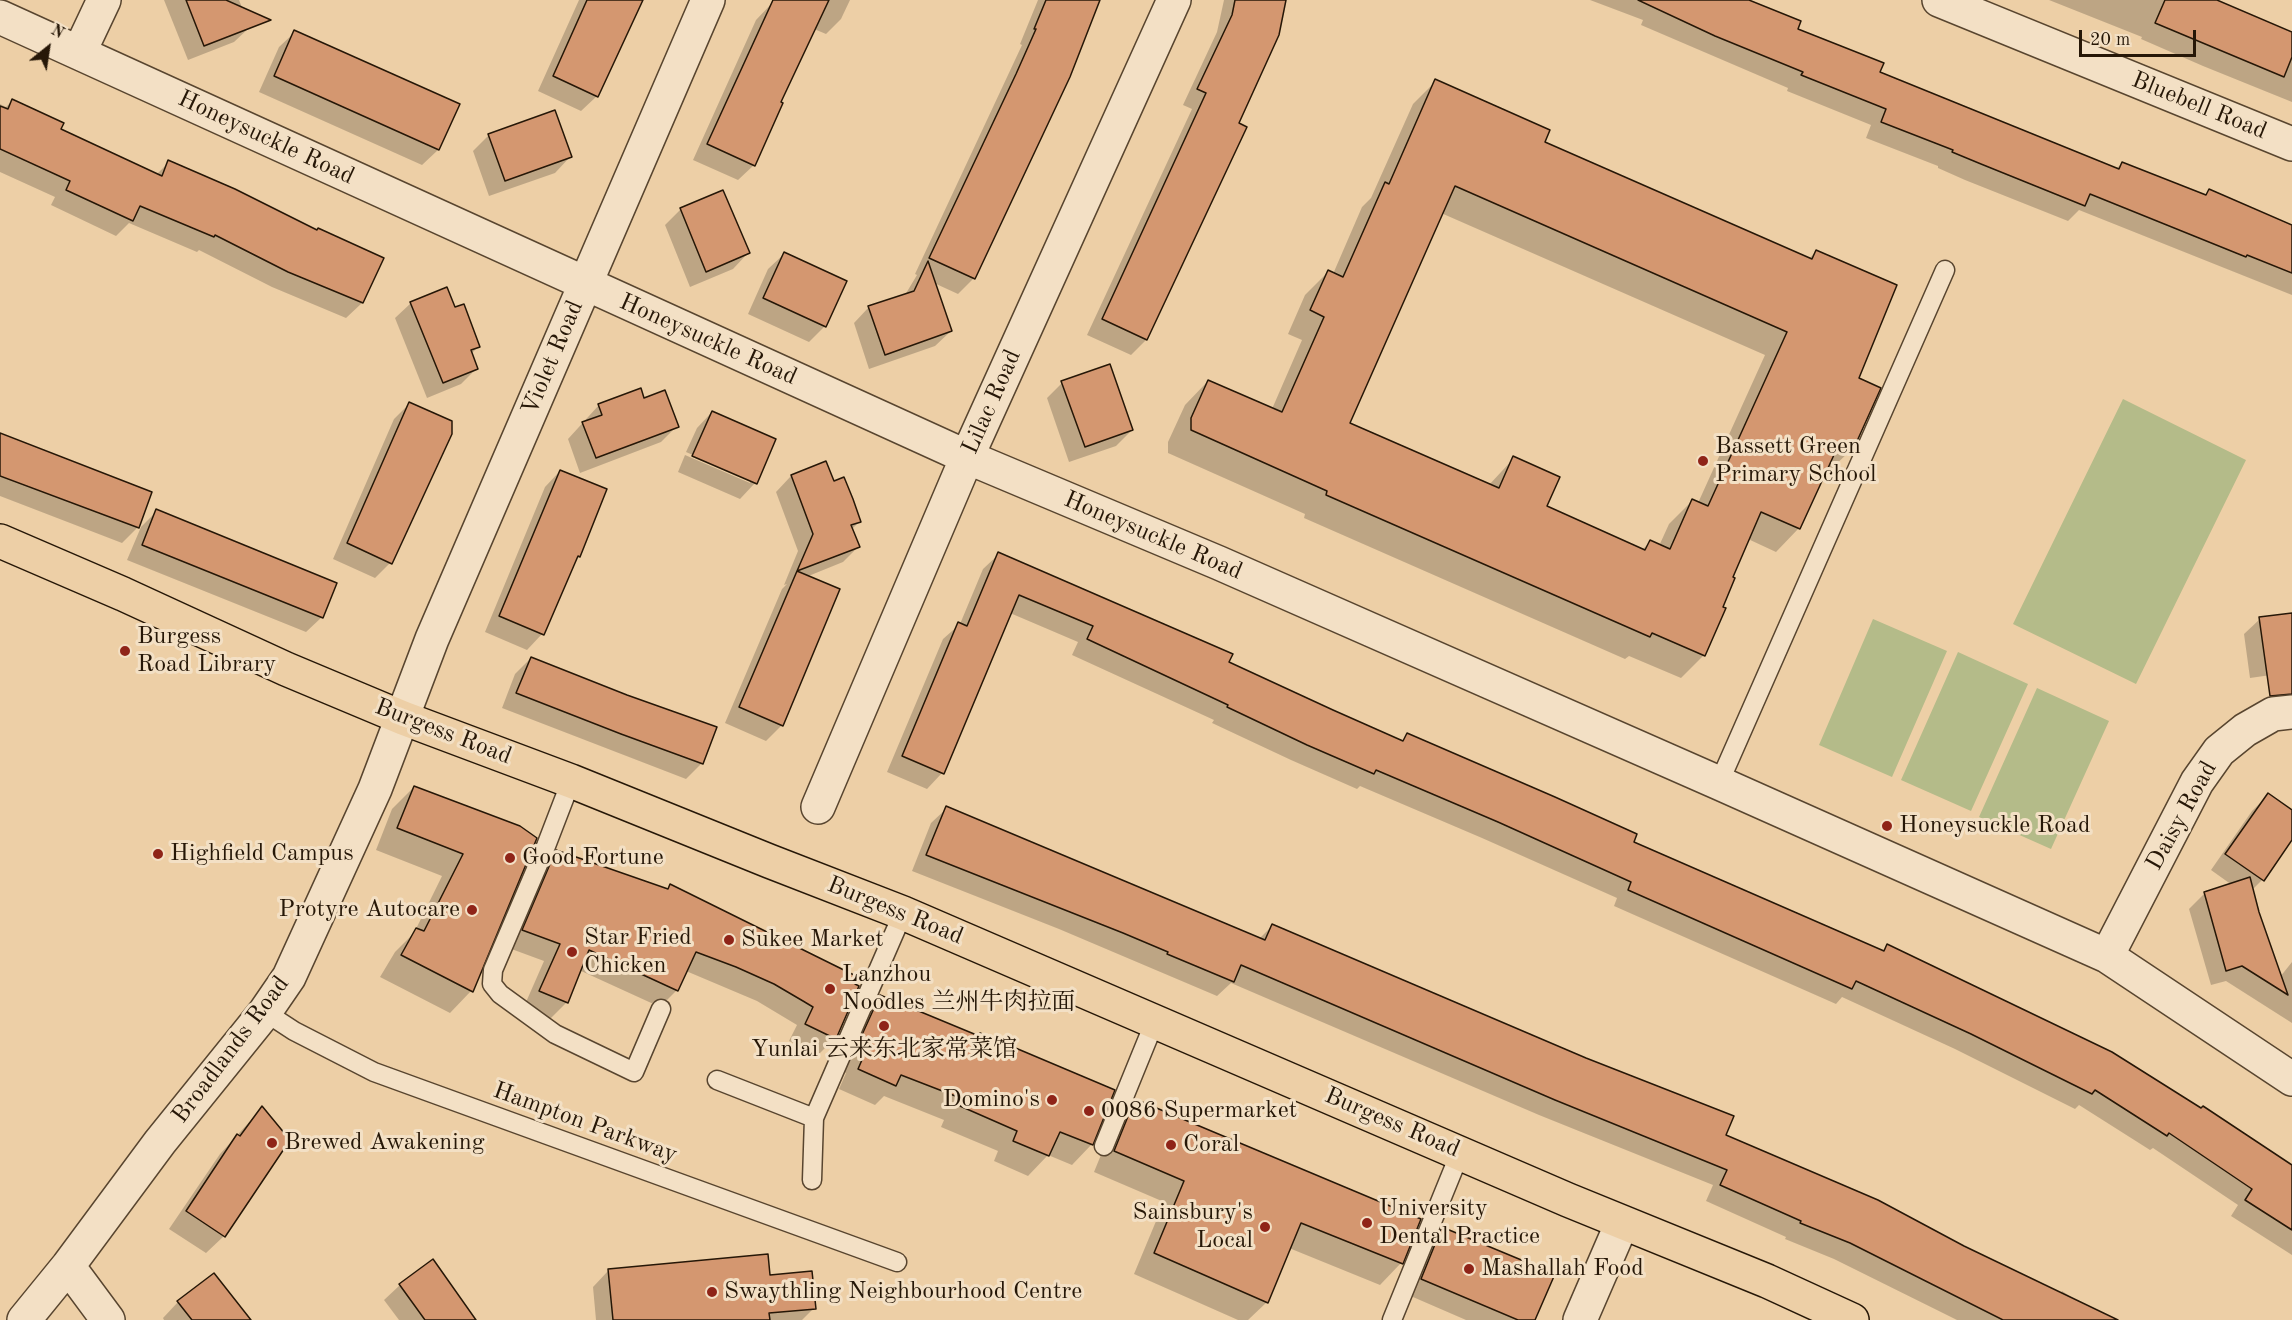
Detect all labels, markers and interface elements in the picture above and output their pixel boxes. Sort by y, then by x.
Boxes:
north arrow [18,18,78,78]
scale bar [2082,18,2199,56]
text: N [48,22,66,42]
text: 20 m [2090,31,2130,49]
street label: Bluebell Road [2127,66,2271,146]
street label: Honeysuckle Road [173,84,359,192]
street label: Honeysuckle Road [615,288,801,392]
street label: Violet Road [516,296,590,420]
street label: Lilac Road [956,345,1028,459]
place label: Bassett Green Primary School [1715,433,1877,489]
marker: Bassett Green Primary School [1696,454,1710,468]
street label: Honeysuckle Road [1059,485,1247,587]
place label: Burgess Road Library [137,623,276,679]
marker: Burgess Road Library [118,644,132,658]
street label: Burgess Road [371,693,515,771]
street label: Daisy Road [2140,756,2224,876]
place label: Honeysuckle Road [1899,812,2090,840]
marker: Honeysuckle Road [1880,819,1894,833]
place label: Highfield Campus [170,840,354,868]
place label: Good Fortune [522,844,664,872]
marker: Highfield Campus [151,847,165,861]
marker: Good Fortune [503,851,517,865]
street label: Burgess Road [823,871,967,951]
place label: Protyre Autocare [279,896,460,924]
marker: Protyre Autocare [465,903,479,917]
place label: Star Fried Chicken [584,924,692,980]
place label: Sukee Market [741,926,884,954]
marker: Sukee Market [722,933,736,947]
marker: Star Fried Chicken [565,945,579,959]
place label: Lanzhou Noodles 兰州牛肉拉面 [842,961,1075,1017]
street label: Broadlands Road [166,971,296,1129]
marker: Lanzhou Noodles 兰州牛肉拉面 [823,982,837,996]
marker: Yunlai 云来东北家常菜馆 [877,1019,891,1033]
place label: Yunlai 云来东北家常菜馆 [751,1036,1017,1064]
street label: Hampton Parkway [489,1076,681,1170]
street label: Burgess Road [1320,1082,1464,1164]
place label: Domino's [943,1086,1040,1114]
marker: Domino's [1045,1093,1059,1107]
place label: 0086 Supermarket [1101,1097,1297,1125]
marker: 0086 Supermarket [1082,1104,1096,1118]
place label: Brewed Awakening [284,1129,485,1157]
place label: Coral [1183,1131,1239,1159]
marker: Brewed Awakening [265,1136,279,1150]
marker: Coral [1164,1138,1178,1152]
place label: University Dental Practice [1379,1195,1540,1251]
place label: Sainsbury's Local [1133,1199,1253,1255]
marker: University Dental Practice [1360,1216,1374,1230]
marker: Sainsbury's Local [1258,1220,1272,1234]
place label: Mashallah Food [1481,1255,1644,1283]
marker: Mashallah Food [1462,1262,1476,1276]
place label: Swaythling Neighbourhood Centre [724,1278,1082,1306]
marker: Swaythling Neighbourhood Centre [705,1285,719,1299]

